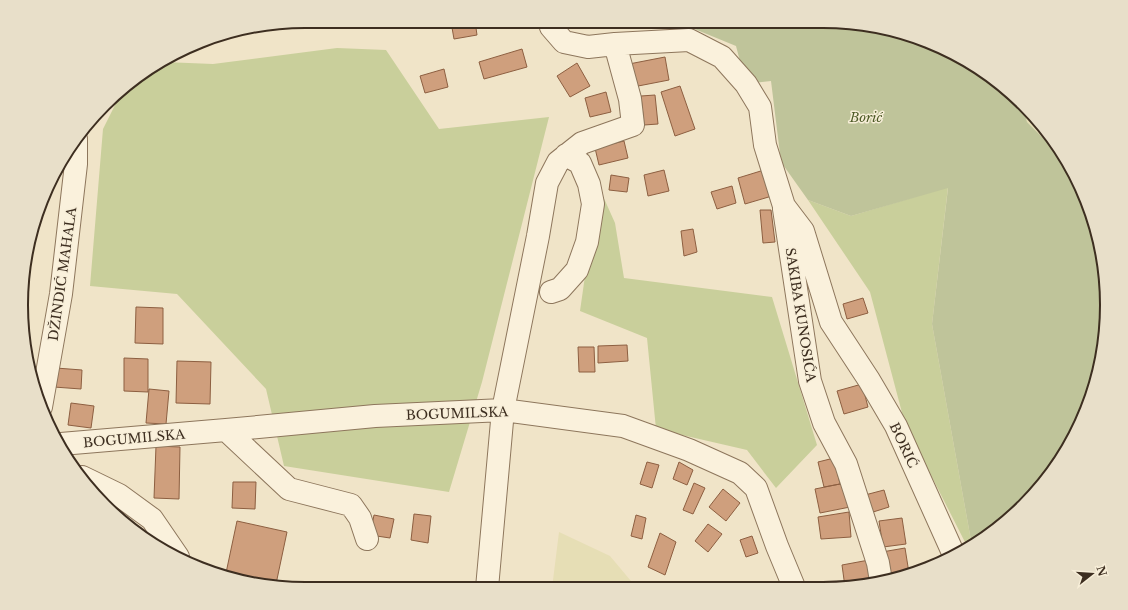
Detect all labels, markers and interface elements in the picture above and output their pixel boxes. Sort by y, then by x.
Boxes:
park label: Borić [849,109,883,126]
street label: DŽINDIĆ MAHALA [45,205,80,342]
street label: SAKIBA KUNOSIĆA [781,247,820,385]
street label: BOGUMILSKA [406,403,509,424]
street label: BORIĆ [886,420,921,471]
street label: BOGUMILSKA [82,425,187,451]
north arrow [1072,554,1112,594]
text: N [1093,564,1110,579]

